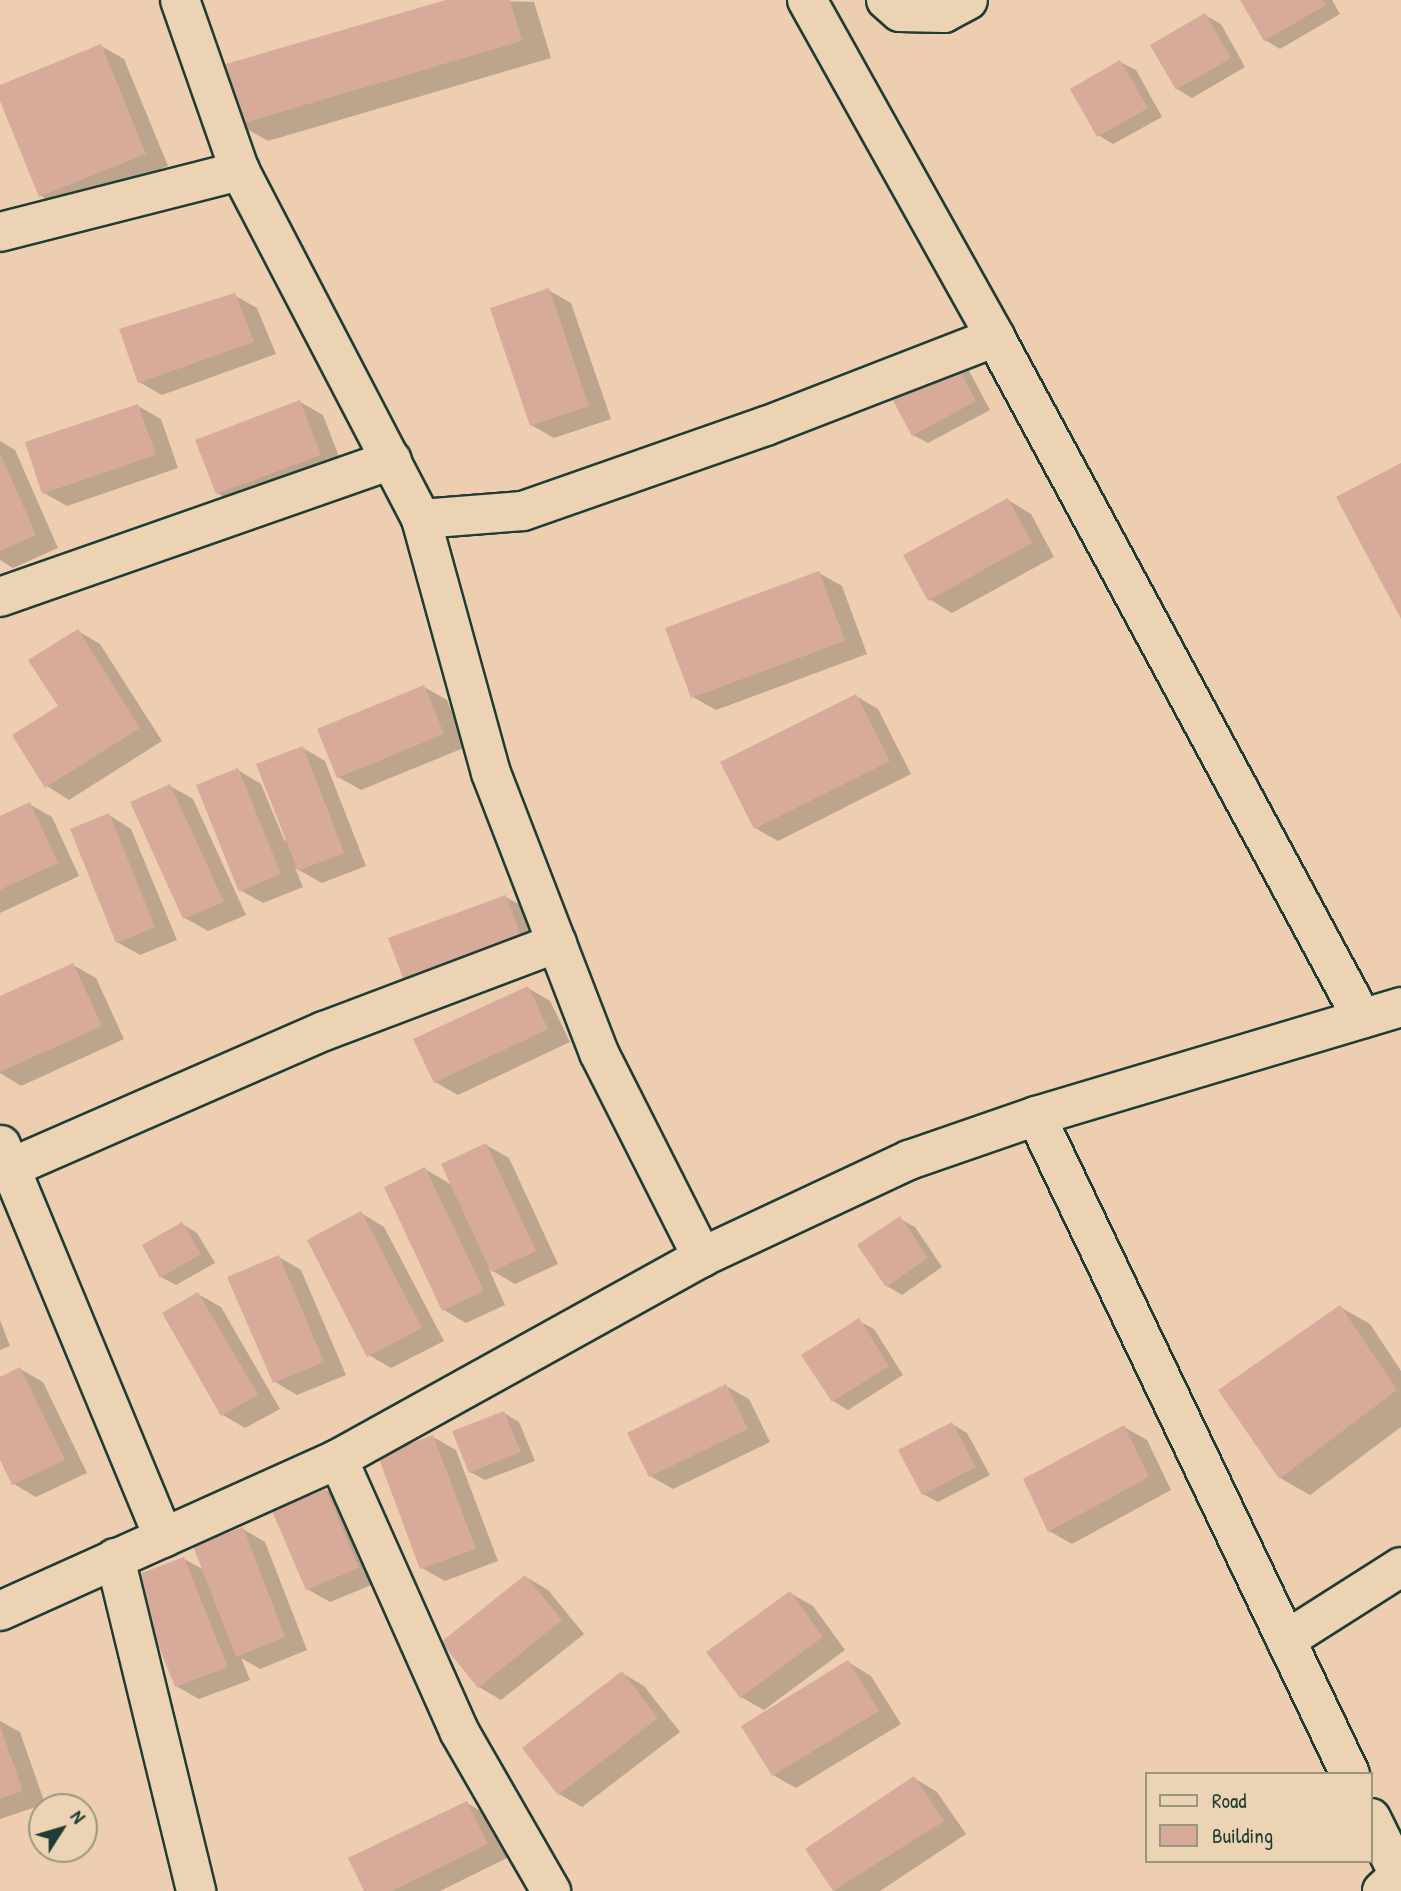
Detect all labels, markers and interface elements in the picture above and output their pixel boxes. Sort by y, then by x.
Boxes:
legend [1146,1772,1373,1863]
text: Road [1212,1786,1246,1815]
north arrow [28,1793,98,1863]
text: N [65,1805,92,1828]
text: Building [1212,1821,1273,1850]

